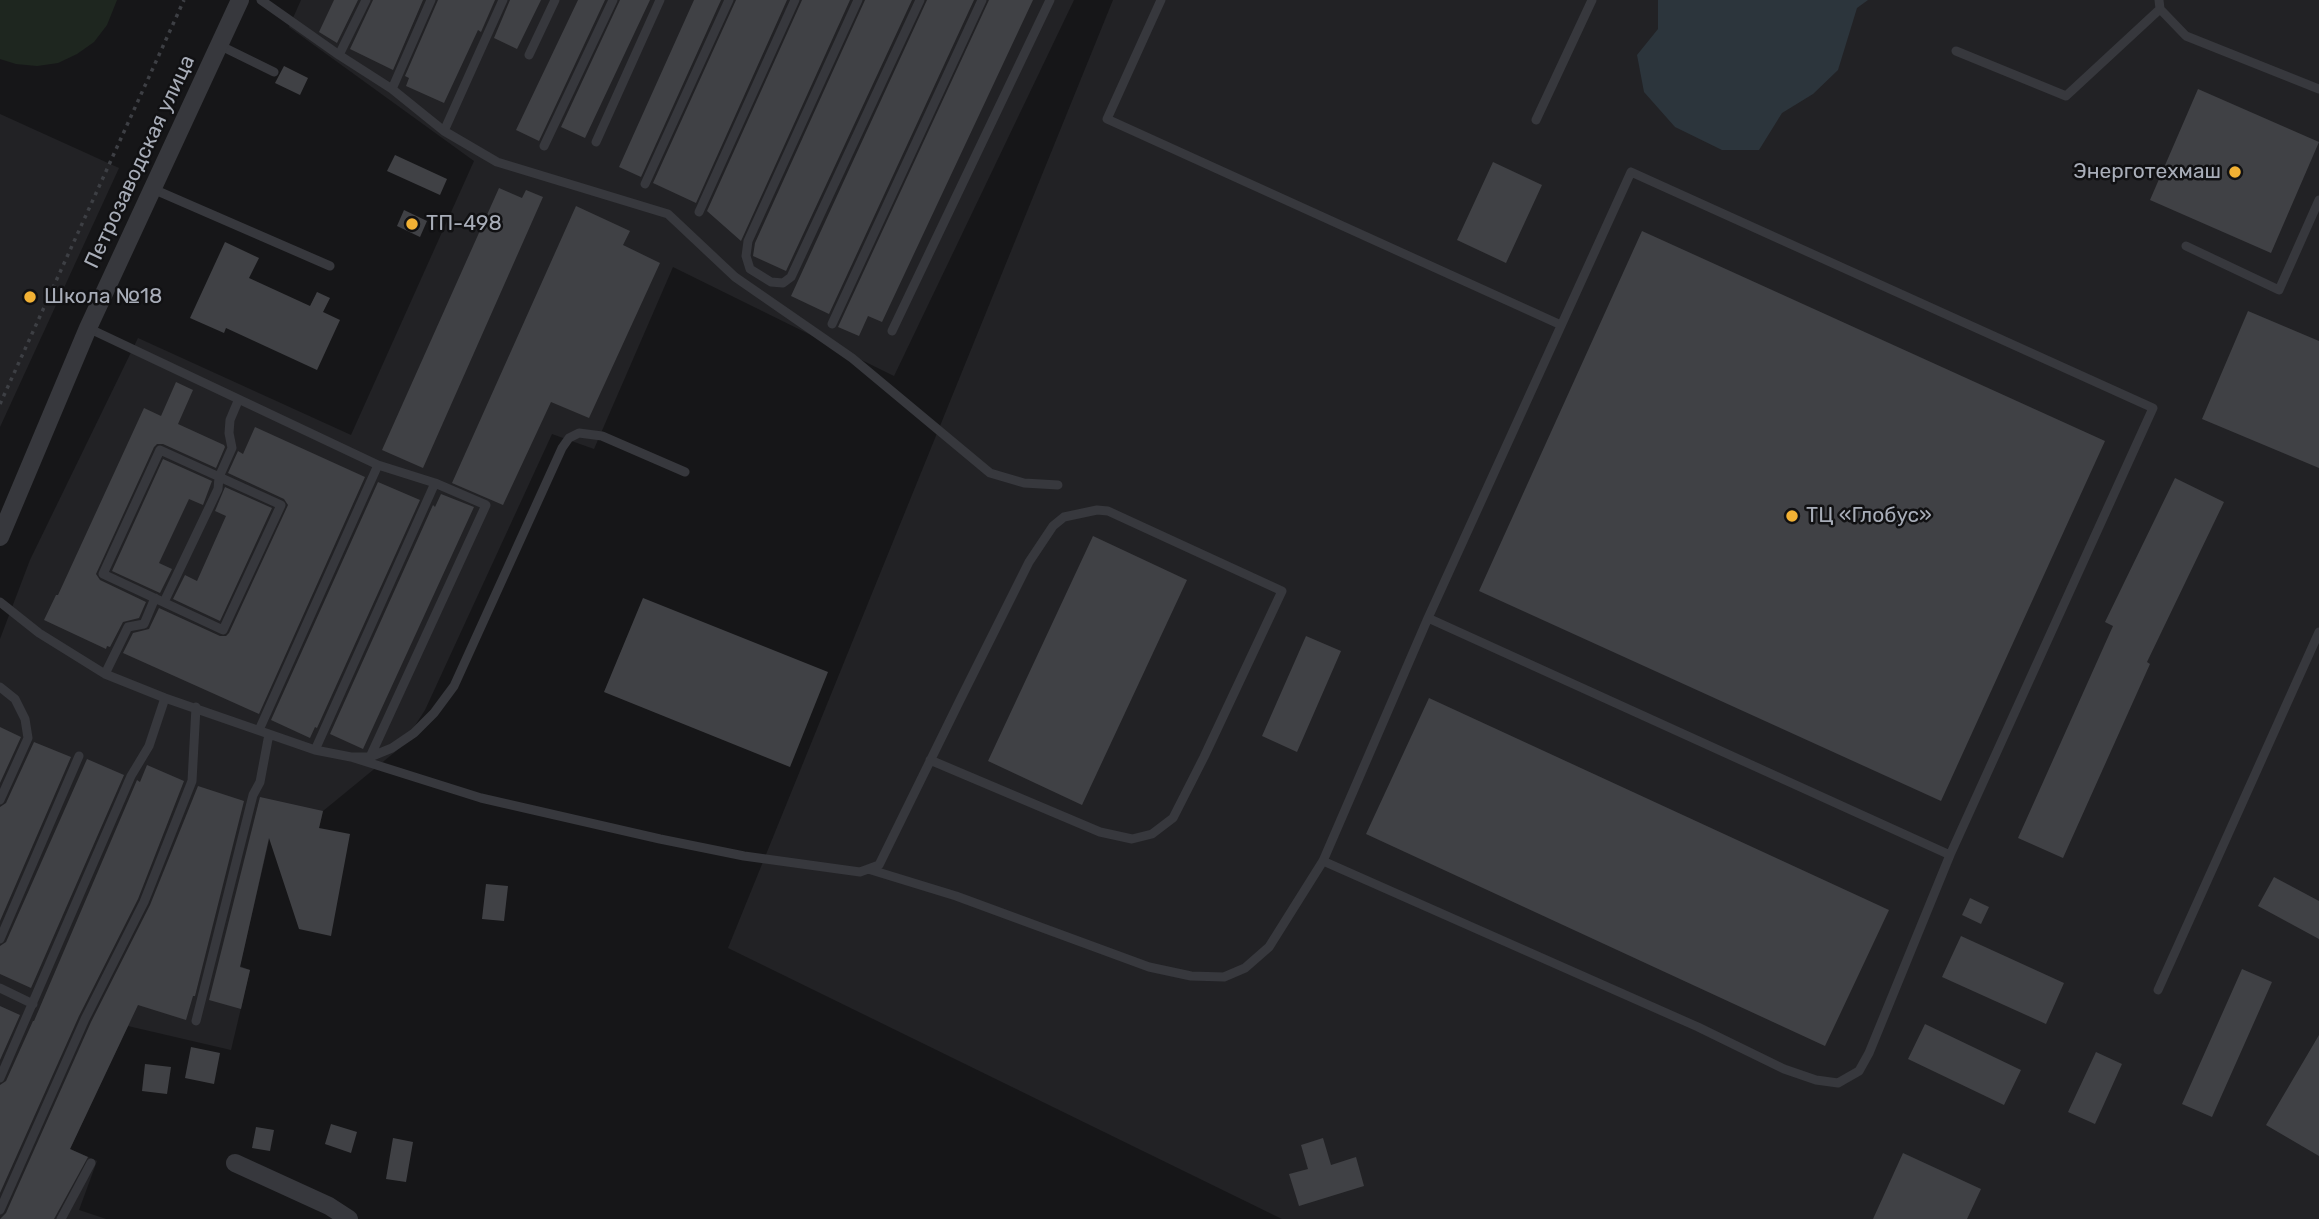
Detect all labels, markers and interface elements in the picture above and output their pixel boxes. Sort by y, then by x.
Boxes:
street label: Петрозаводская улица [79,51,201,273]
place label: Энерготехмаш [2073,159,2221,185]
marker: Энерготехмаш [2227,164,2243,180]
place label: ТП-498 [426,211,502,237]
marker: ТП-498 [404,216,420,232]
place label: Школа №18 [44,284,162,310]
marker: Школа №18 [22,289,38,305]
place label: ТЦ «Глобус» [1806,503,1932,529]
marker: ТЦ «Глобус» [1784,508,1800,524]

